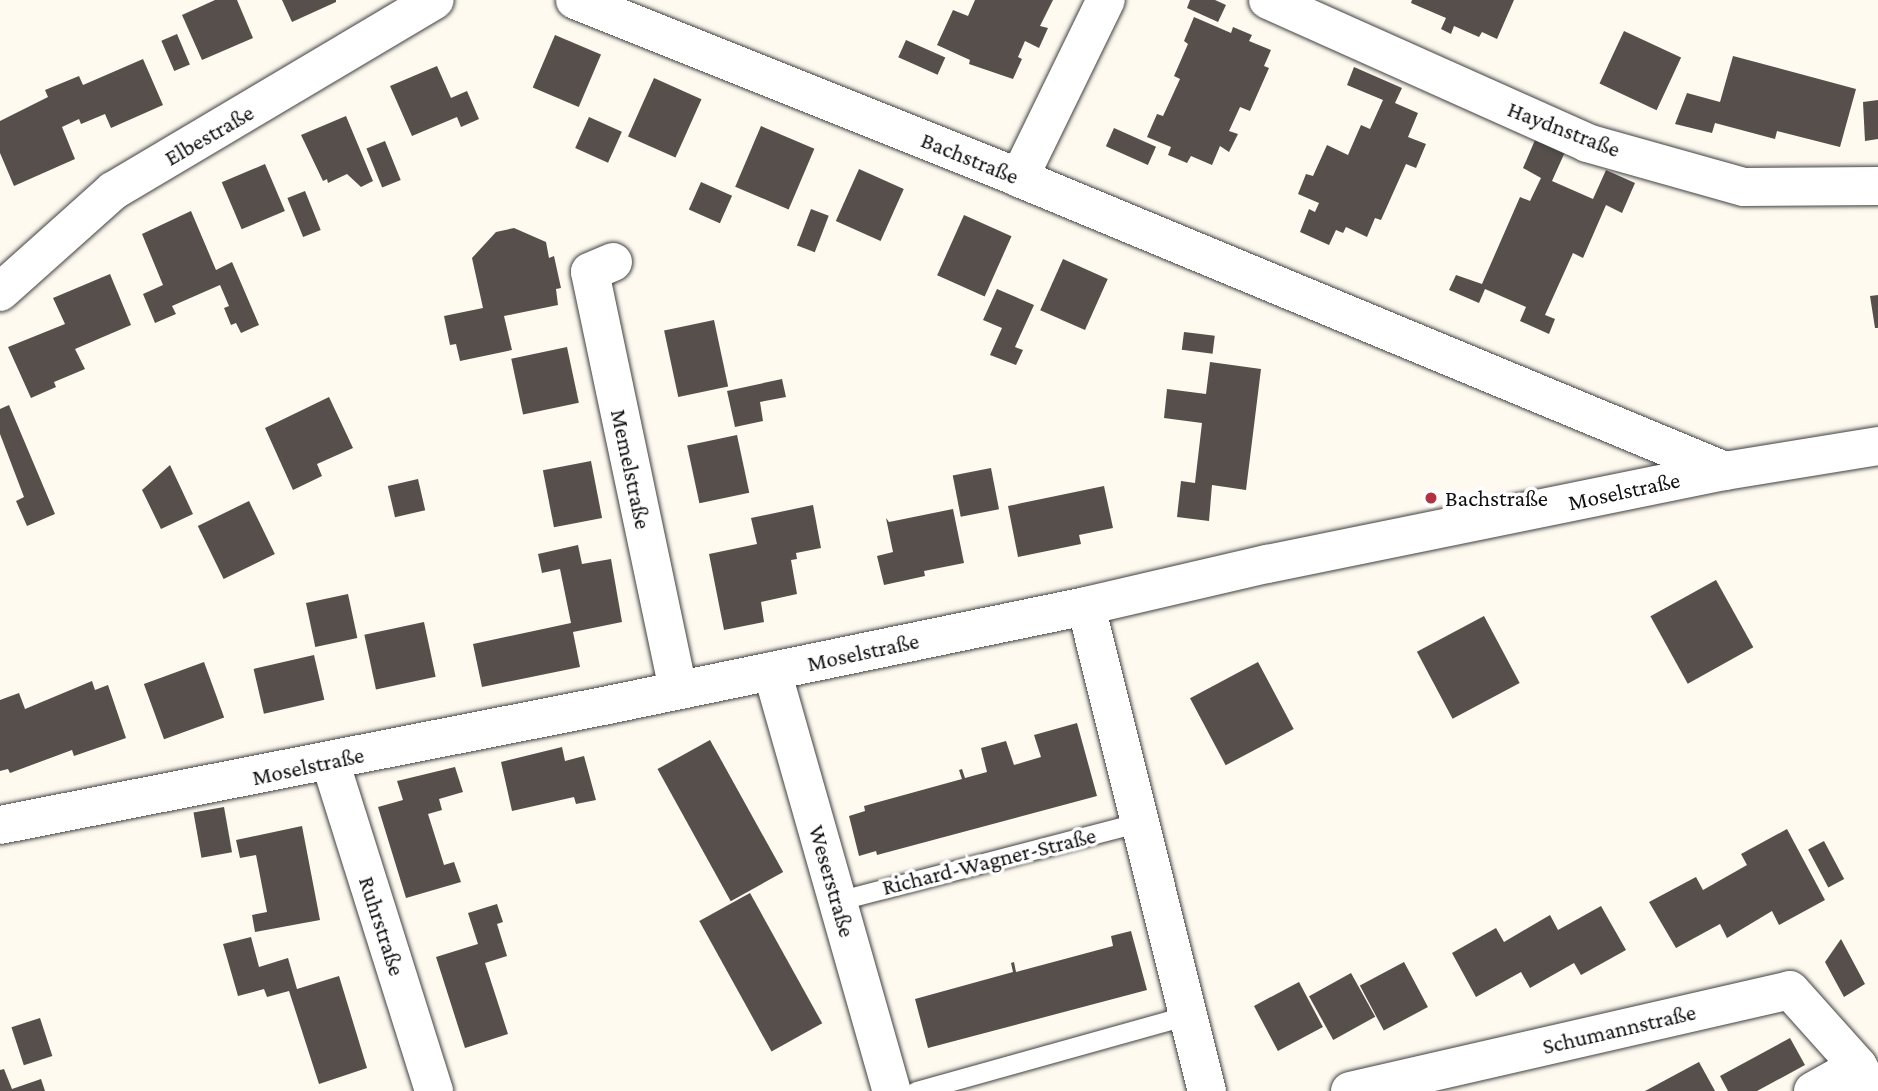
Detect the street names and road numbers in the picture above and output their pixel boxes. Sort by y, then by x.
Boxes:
street label: Haydnstraße [1504,95,1624,163]
street label: Elbestraße [160,98,258,172]
street label: Bachstraße [917,126,1023,190]
street label: Memelstraße [605,407,657,531]
street label: Moselstraße [1566,466,1682,516]
street label: Moselstraße [805,627,921,677]
street label: Moselstraße [250,741,366,791]
street label: Richard-Wagner-Straße [879,821,1099,901]
street label: Weserstraße [803,822,861,940]
street label: Ruhrstraße [353,873,411,979]
street label: Schumannstraße [1540,998,1698,1060]

